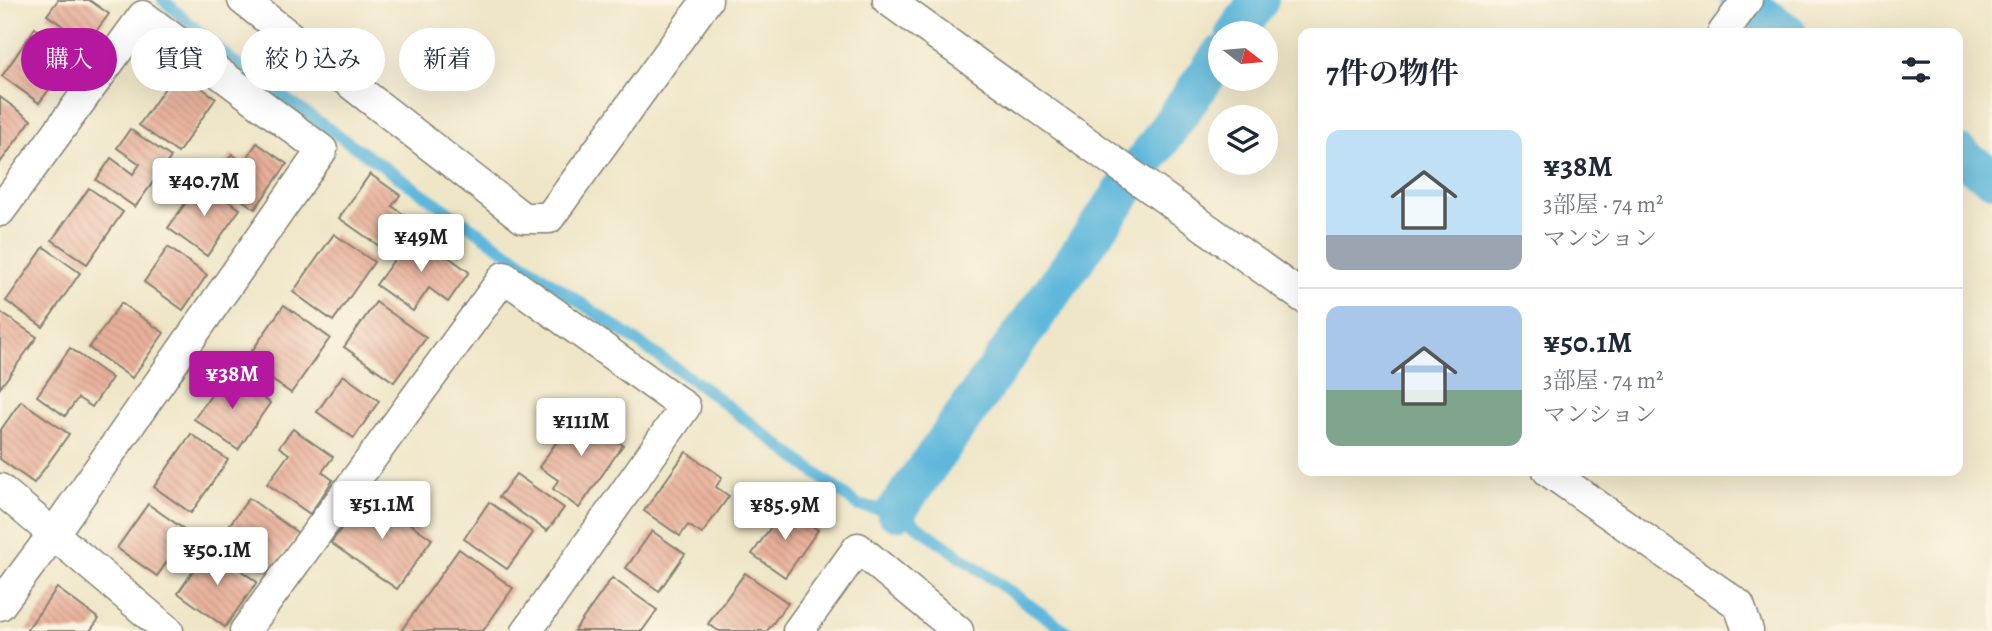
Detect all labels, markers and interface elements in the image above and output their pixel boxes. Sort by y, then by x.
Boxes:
north arrow [1208,21,1278,91]
map controls [1208,21,1278,175]
chip: 購入 [21,28,117,91]
chip: 賃貸 [131,28,227,91]
chip: 絞り込み [241,28,385,91]
chip: 新着 [399,28,495,91]
icon: filters [1897,51,1935,89]
text: 7件の物件 [1326,53,1459,93]
button: layers [1208,105,1278,175]
text: ¥38M [1543,146,1613,186]
pin: ¥40.7M [147,158,261,218]
icon: home [1382,158,1466,242]
text: ¥40.7M [168,165,240,196]
text: 3部屋 · 74 m² [1543,189,1664,220]
pin: ¥49M [380,215,462,274]
text: ¥49M [394,221,448,252]
text: マンション [1543,223,1657,254]
text: ¥50.1M [1543,322,1632,362]
icon: home [1382,334,1466,418]
pin: ¥38M [191,352,273,411]
text: ¥38M [205,358,259,389]
text: 3部屋 · 74 m² [1543,365,1664,396]
pin: ¥111M [532,398,630,458]
text: マンション [1543,399,1657,430]
text: ¥111M [552,405,610,436]
pin: ¥51.1M [325,482,439,541]
pin: ¥85.9M [728,482,842,542]
text: ¥51.1M [349,488,415,519]
text: ¥85.9M [750,489,820,520]
pin: ¥50.1M [160,528,274,587]
text: ¥50.1M [183,534,251,565]

